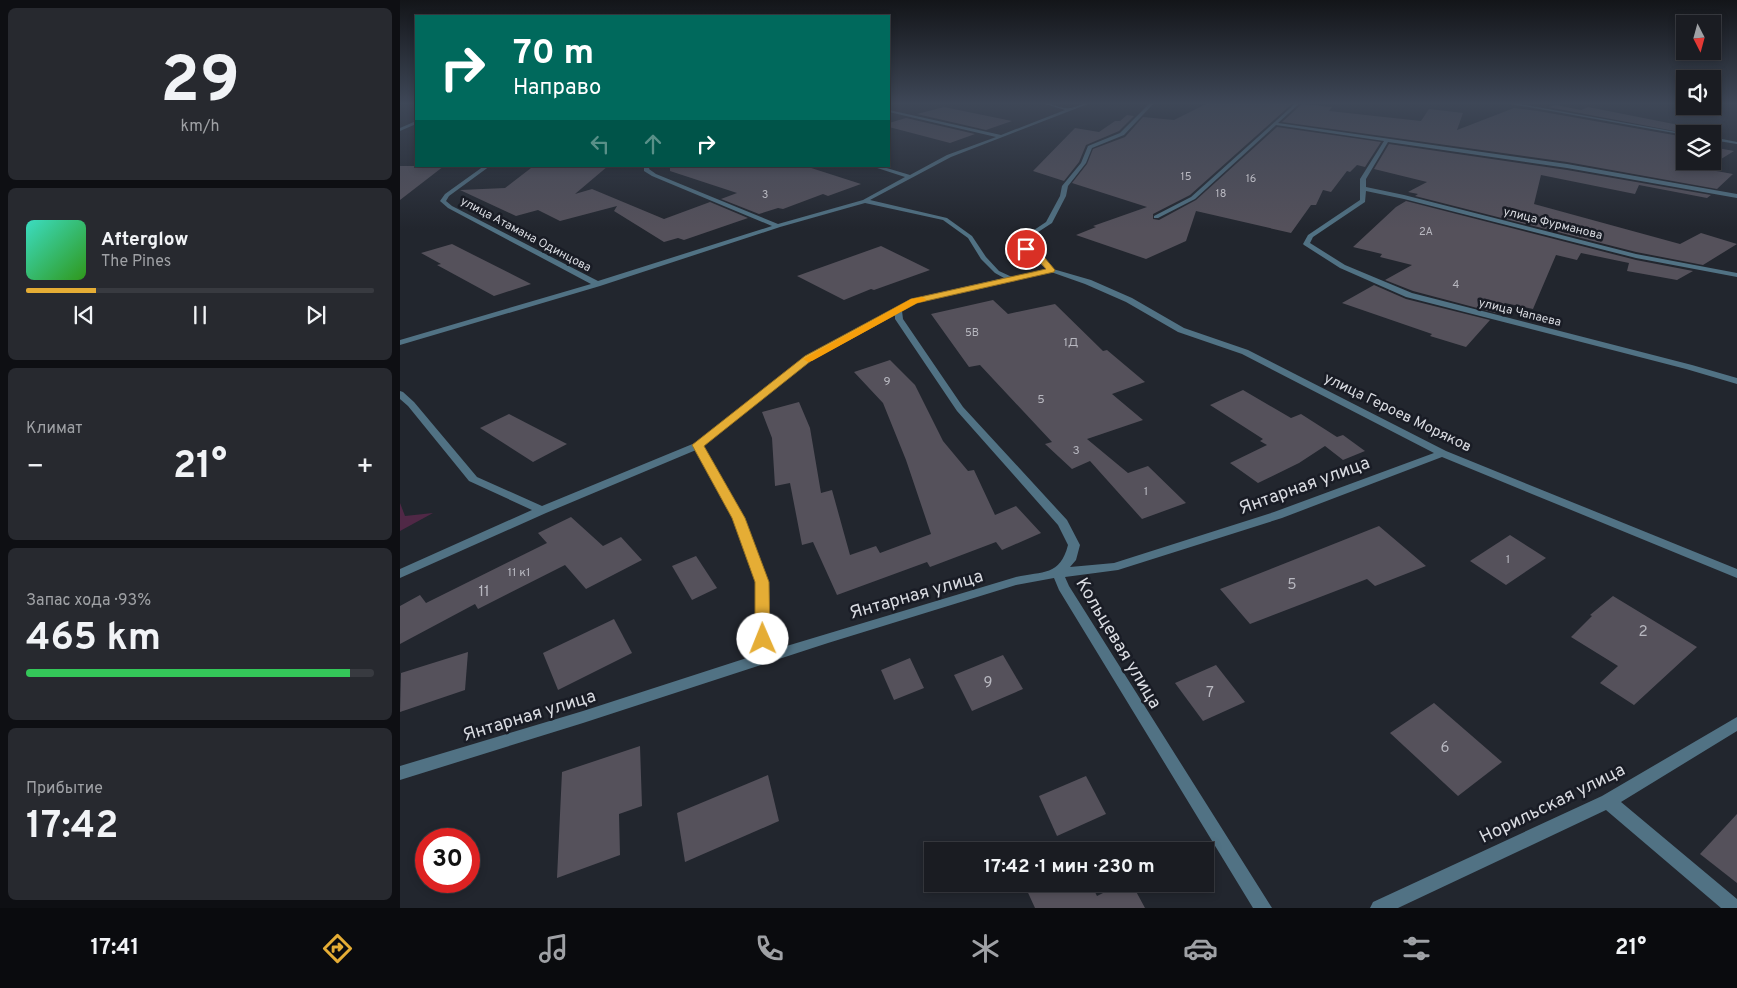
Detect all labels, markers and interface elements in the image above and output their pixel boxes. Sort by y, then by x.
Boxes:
north arrow [1676,15,1721,60]
map controls [1676,15,1721,170]
text: 70 m [513,32,594,76]
icon: right [430,35,495,100]
text: 29 [160,43,240,125]
button: sound [1676,70,1721,115]
text: Направо [513,75,601,102]
text: km/h [181,117,219,137]
button: layers [1676,125,1721,170]
icon: left [586,130,614,158]
icon: ahead [639,130,667,158]
icon: right [692,130,720,158]
house number: 15 [1181,170,1192,184]
house number: 16 [1246,172,1256,186]
house number: 18 [1216,187,1226,201]
house number: 3 [762,188,768,202]
street label: улица Атамана Одинцова [457,194,594,276]
street label: улица Фурманова [1502,204,1604,244]
house number: 2А [1419,225,1433,239]
text: Afterglow [101,228,189,252]
pin [1005,228,1047,270]
icon: arrive [1012,235,1040,263]
text: The Pines [101,252,171,272]
house number: 4 [1453,278,1460,292]
street label: улица Чапаева [1477,295,1563,331]
icon: previous [70,301,98,329]
icon: pause [186,301,214,329]
icon: next [302,301,330,329]
house number: 5В [965,326,979,340]
house number: 1Д [1064,335,1078,351]
street label: улица Героев Моряков [1320,369,1474,457]
house number: 9 [883,374,891,390]
house number: 5 [1037,392,1045,408]
text: Климат [26,419,83,439]
text: 21° [173,443,227,492]
house number: 3 [1072,443,1080,459]
text: − [26,450,44,486]
text: + [356,450,374,486]
street label: Янтарная улица [1236,452,1373,521]
house number: 1 [1144,484,1148,500]
house number: 1 [1506,552,1510,568]
house number: 11 к1 [507,565,531,581]
street label: Янтарная улица [847,565,986,626]
street label: Кольцевая улица [1070,574,1166,713]
house number: 5 [1287,576,1297,595]
house number: 11 [478,583,490,602]
text: Запас хода · 93% [26,591,151,611]
position arrow [736,612,788,664]
text: 465 km [26,615,161,664]
house number: 2 [1638,623,1648,642]
house number: 9 [984,674,992,693]
house number: 7 [1206,684,1214,703]
street label: Янтарная улица [460,685,599,748]
house number: 6 [1441,739,1450,758]
street label: Норильская улица [1476,759,1629,850]
text: Прибытие [26,779,103,799]
text: 17:42 [26,803,118,852]
speed limit sign: 30 [415,828,480,893]
text: 17:42 · 1 мин · 230 m [983,855,1155,879]
icon: directions [320,931,355,966]
icon: music [536,931,571,966]
icon: phone [752,931,787,966]
icon: climate [968,931,1003,966]
icon: car [1183,931,1218,966]
icon: filters [1399,931,1434,966]
text: 17:41 [90,935,139,962]
text: 21° [1615,935,1647,962]

